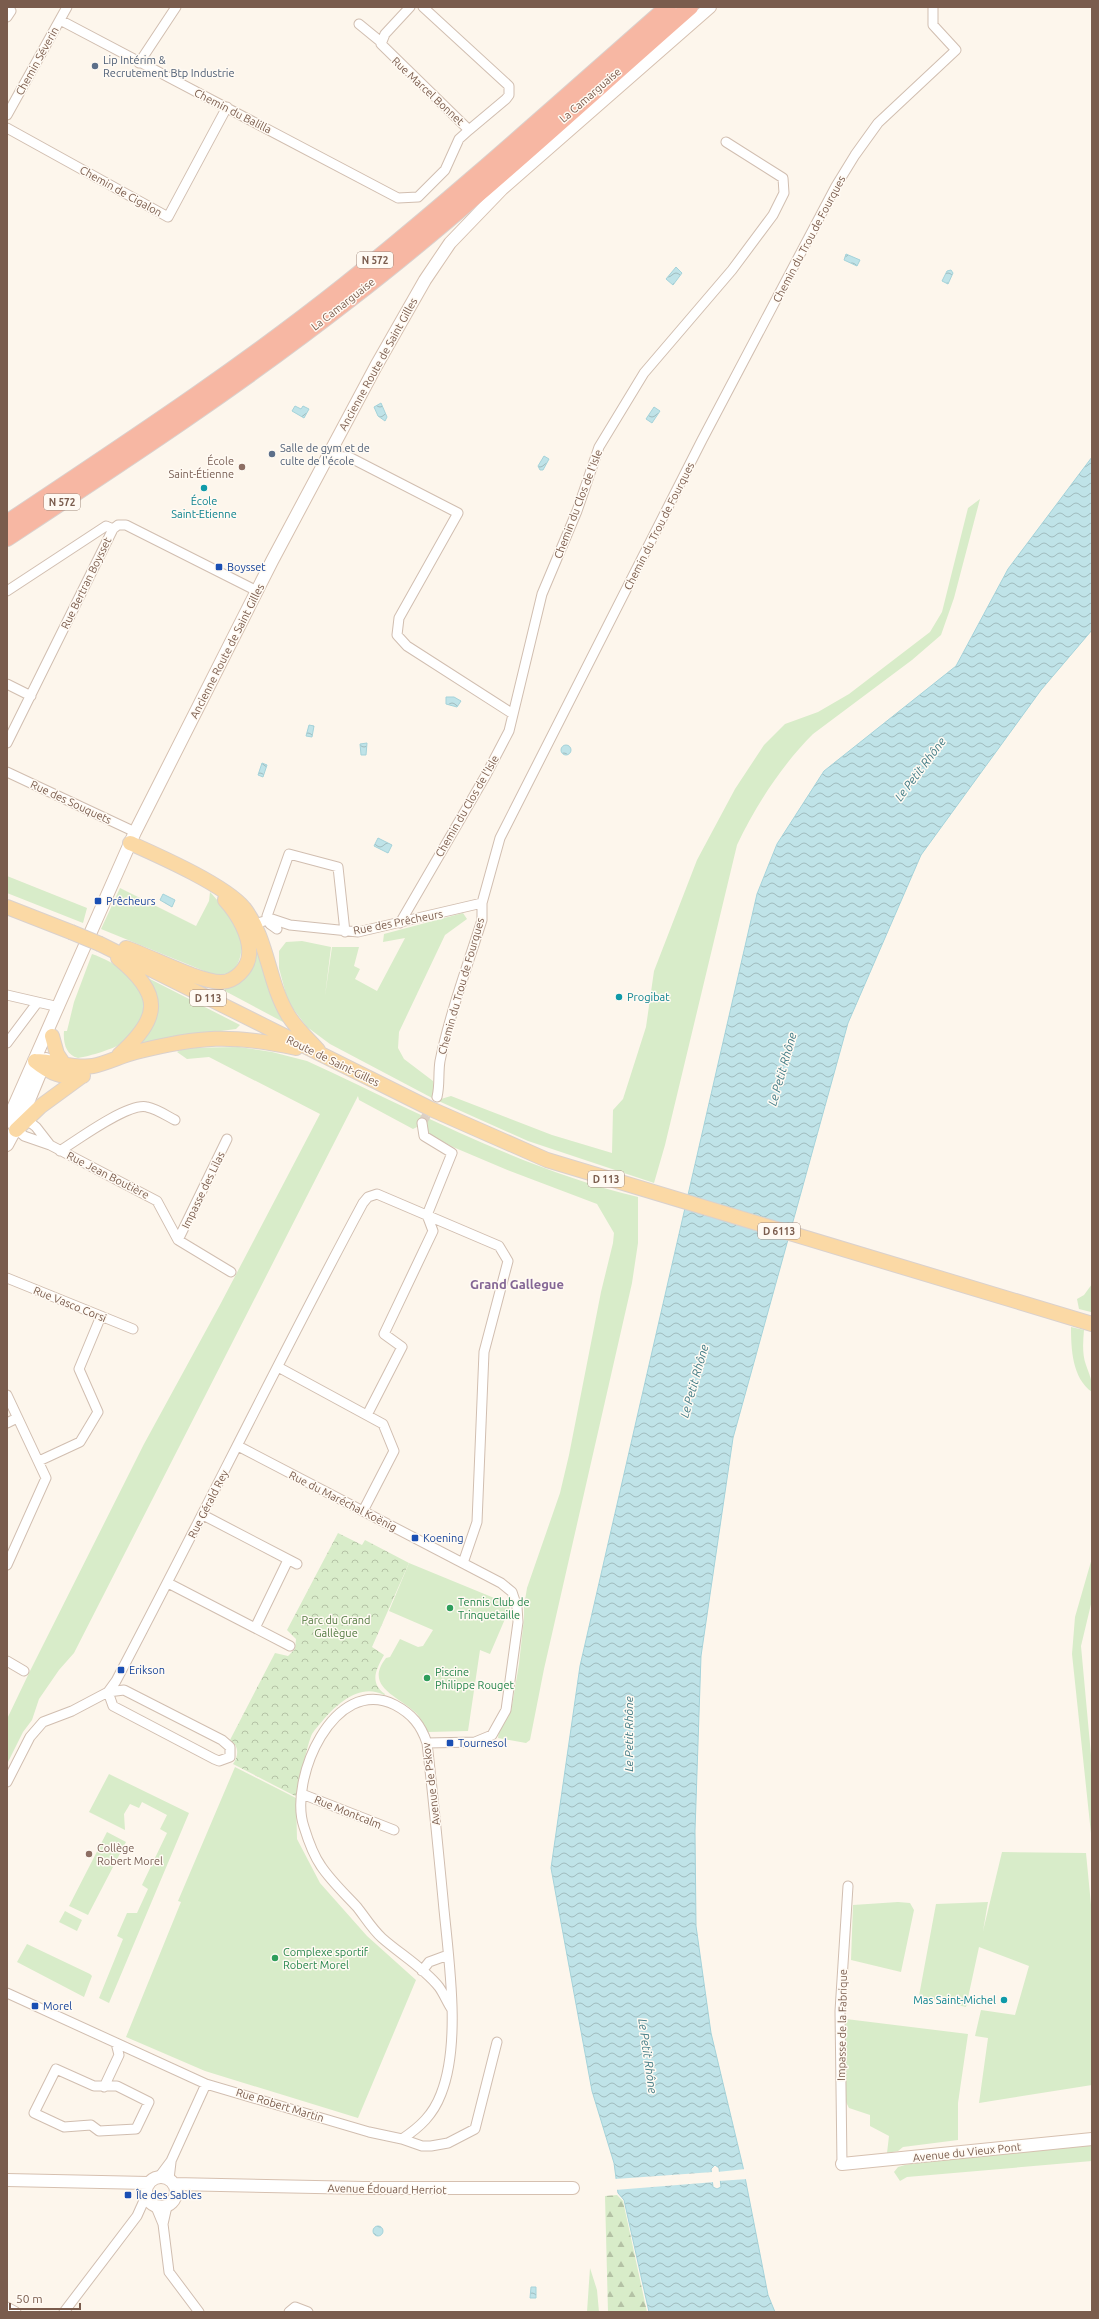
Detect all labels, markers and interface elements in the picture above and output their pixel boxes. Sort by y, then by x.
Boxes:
street label: Chemin Séverin [13,25,61,97]
place label: Lip Intérim & Recrutement Btp Industrie [103,54,235,79]
street label: Rue Marcel Bonnet [390,55,467,128]
marker: Lip Intérim & Recrutement Btp Industrie [90,61,100,71]
street label: La Camarguaise [557,65,623,125]
street label: Chemin du Balilla [192,86,274,136]
street label: Chemin de Cigalon [78,163,164,219]
street label: Chemin du Trou de Fourques [770,173,848,304]
road number: N 572 [357,252,393,268]
street label: La Camarguaise [309,275,377,333]
street label: Ancienne Route de Saint Gilles [336,295,420,432]
place label: Salle de gym et de culte de l'école [280,442,370,467]
street label: Chemin du Clos de l'Isle [552,448,604,560]
marker: Salle de gym et de culte de l'école [267,449,277,459]
place label: École Saint-Étienne [169,454,234,480]
street label: Chemin du Trou de Fourques [621,460,697,592]
marker: École Saint-Étienne [237,462,247,472]
marker: École Saint-Etienne [199,483,209,493]
road number: N 572 [44,494,80,510]
place label: École Saint-Etienne [171,494,237,520]
street label: Rue Bertran Boysset [59,535,114,631]
place label: Boysset [227,561,266,573]
marker: Boysset [214,562,224,572]
street label: Ancienne Route de Saint Gilles [188,581,266,720]
water label: Le Petit Rhône [892,735,948,803]
street label: Chemin du Clos de l'Isle [433,753,501,859]
street label: Rue des Souquets [29,778,114,826]
place label: Prêcheurs [106,895,156,907]
marker: Prêcheurs [93,896,103,906]
street label: Rue des Prêcheurs [352,907,444,937]
street label: Chemin du Trou de Fourques [436,916,486,1056]
road number: D 113 [190,990,226,1006]
place label: Progibat [627,991,670,1003]
marker: Progibat [614,992,624,1002]
water label: Le Petit Rhône [765,1031,799,1107]
street label: Route de Saint-Gilles [285,1033,382,1089]
street label: Rue Jean Boutière [65,1149,151,1201]
street label: Impasse des Lilas [179,1149,227,1230]
road number: D 113 [588,1171,624,1187]
road number: D 6113 [758,1223,800,1239]
district label: Grand Gallegue [470,1277,564,1291]
street label: Rue Vasco Corsi [32,1284,108,1324]
water label: Le Petit Rhône [677,1343,711,1419]
street label: Rue Gérald Rey [186,1467,231,1540]
street label: Rue du Maréchal Koënig [287,1469,399,1533]
place label: Koening [423,1532,464,1544]
marker: Koening [410,1533,420,1543]
place label: Tennis Club de Trinquetaille [458,1596,530,1621]
marker: Tennis Club de Trinquetaille [445,1603,455,1613]
park label: Parc du Grand Gallègue [302,1614,370,1639]
place label: Erikson [129,1664,165,1676]
marker: Erikson [116,1665,126,1675]
place label: Piscine Philippe Rouget [435,1666,514,1691]
marker: Piscine Philippe Rouget [422,1673,432,1683]
water label: Le Petit Rhône [622,1696,635,1772]
place label: Tournesol [458,1737,507,1749]
marker: Tournesol [445,1738,455,1748]
street label: Avenue de Pskov [420,1741,442,1826]
street label: Rue Montcalm [313,1793,383,1831]
place label: Collège Robert Morel [97,1842,163,1867]
marker: Collège Robert Morel [84,1849,94,1859]
place label: Complexe sportif Robert Morel [283,1946,369,1971]
marker: Complexe sportif Robert Morel [270,1953,280,1963]
street label: Impasse de la Fabrique [835,1969,849,2081]
place label: Mas Saint-Michel [913,1994,996,2006]
marker: Mas Saint-Michel [999,1995,1009,2005]
place label: Morel [43,2000,72,2012]
marker: Morel [30,2001,40,2011]
water label: Le Petit Rhône [636,2018,660,2094]
street label: Rue Robert Martin [235,2086,325,2124]
street label: Avenue du Vieux Pont [912,2140,1022,2164]
street label: Avenue Édouard Herriot [327,2181,447,2196]
place label: Île des Sables [135,2188,202,2201]
marker: Île des Sables [123,2190,133,2200]
scale bar [10,2285,80,2311]
text: 50 m [16,2292,43,2305]

